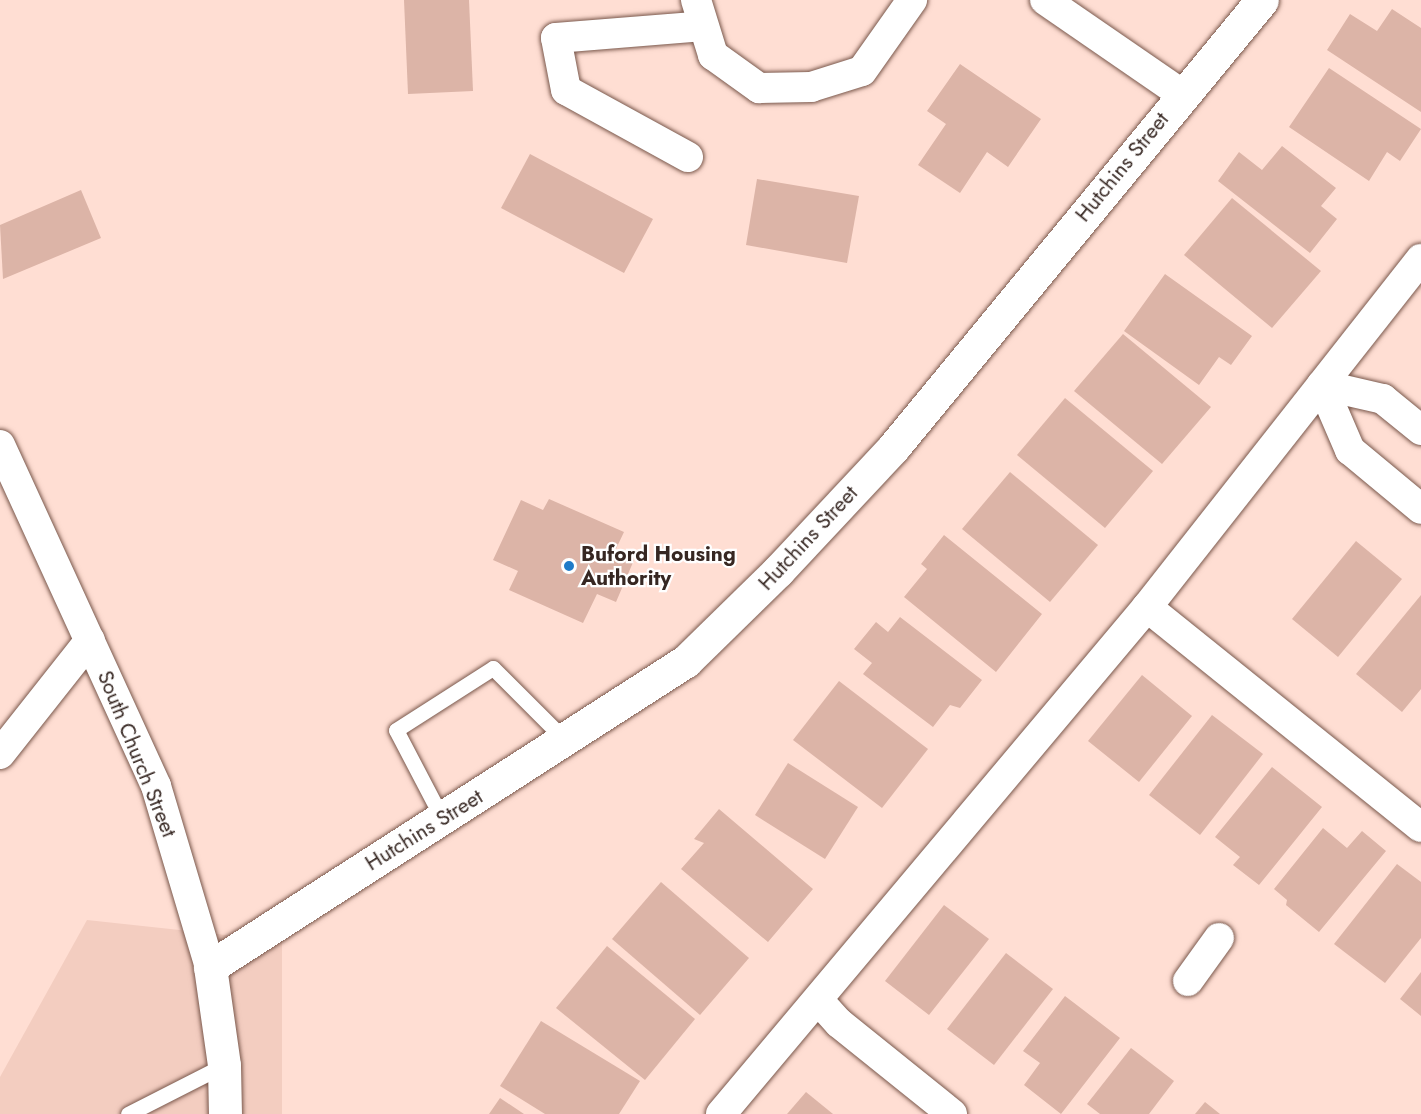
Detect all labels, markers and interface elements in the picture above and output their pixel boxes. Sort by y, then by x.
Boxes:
street label: Hutchins Street [1070,107,1174,227]
street label: Hutchins Street [753,481,863,595]
place label: Buford Housing Authority [581,541,736,591]
marker: Buford Housing Authority [562,559,576,573]
street label: South Church Street [92,667,182,841]
street label: Hutchins Street [361,784,487,876]

